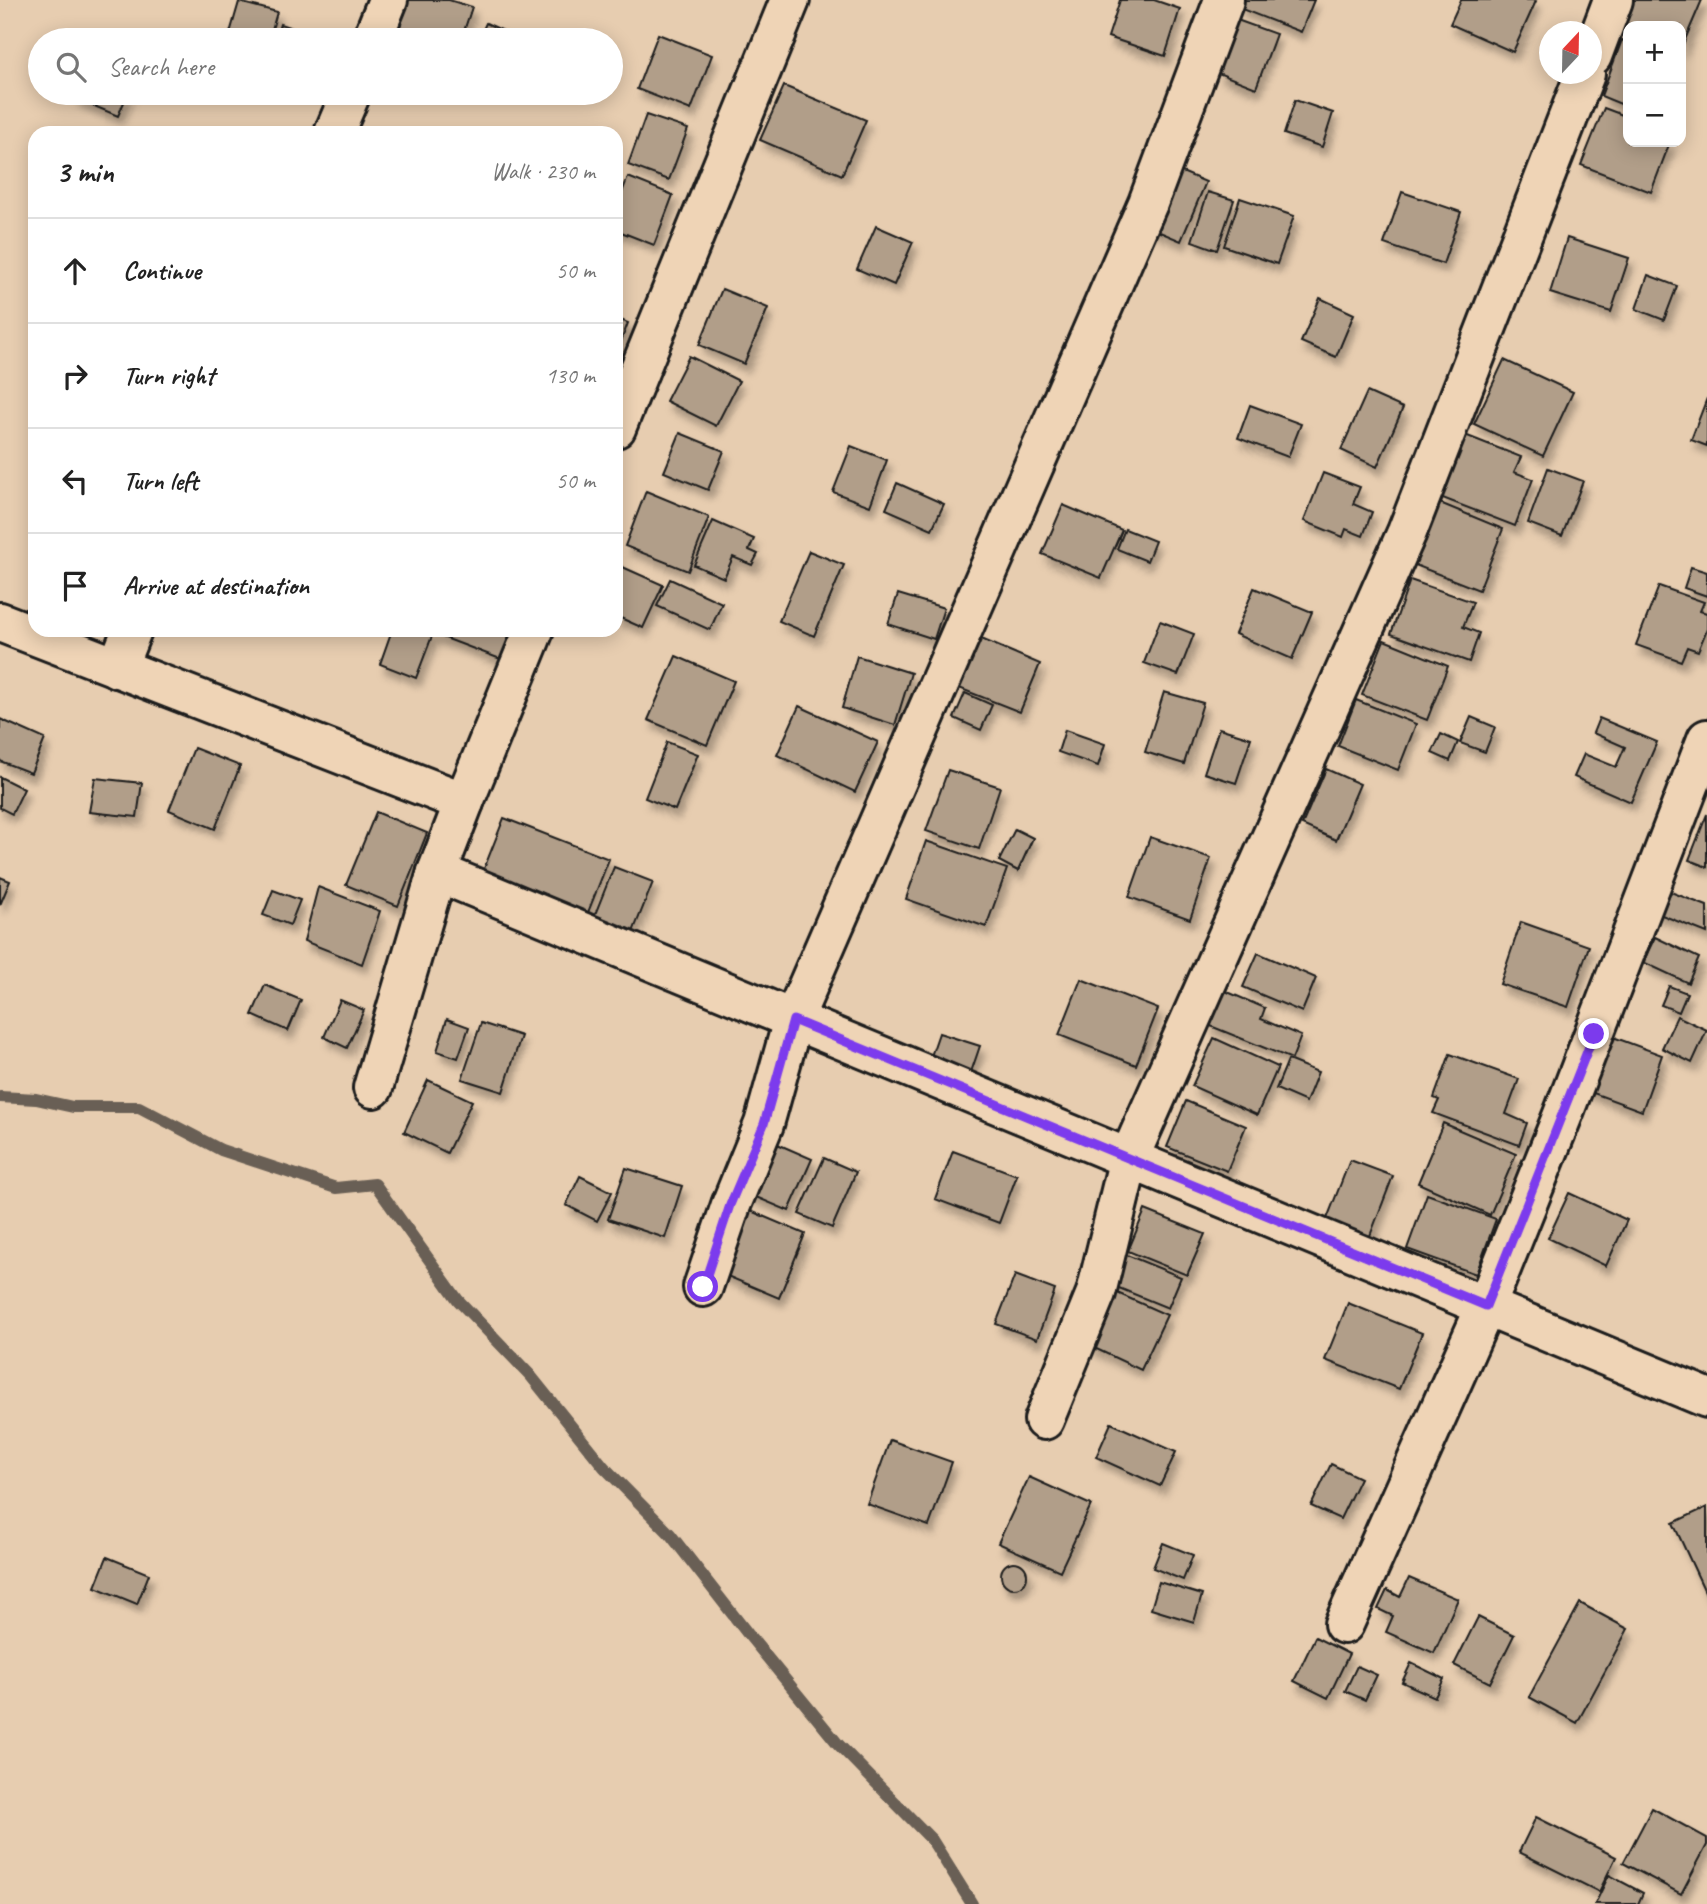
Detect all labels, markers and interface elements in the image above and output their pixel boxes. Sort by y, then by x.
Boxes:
north arrow [1539,21,1602,84]
map controls [1623,21,1686,147]
button: + [1623,21,1686,84]
search box [28,28,623,105]
icon: search [52,48,90,86]
text: Search here [108,50,214,83]
button: − [1623,84,1686,147]
text: 3 min [56,153,113,191]
text: Walk · 230 m [491,157,595,186]
icon: ahead [56,252,94,290]
text: Continue [123,254,201,287]
text: 50 m [556,256,595,285]
icon: right [56,357,94,395]
text: Turn right [123,359,214,392]
text: 130 m [546,361,595,390]
icon: left [56,462,94,500]
text: Turn left [123,464,198,497]
text: 50 m [556,466,595,495]
icon: arrive [56,567,94,605]
text: Arrive at destination [123,569,309,602]
route end [1578,1018,1609,1049]
route start [687,1271,718,1302]

